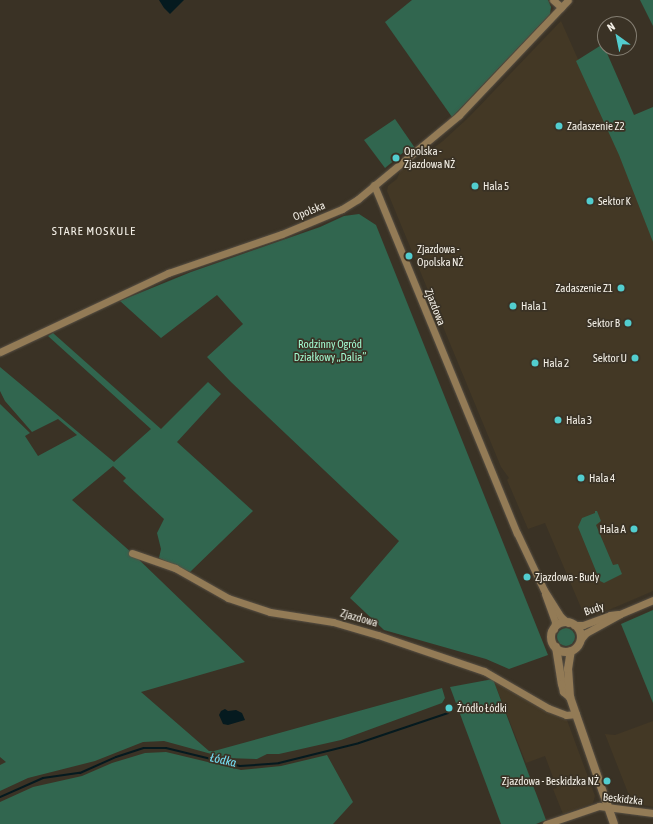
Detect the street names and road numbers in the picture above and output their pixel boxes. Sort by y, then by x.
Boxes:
street label: Opolska [291,199,327,223]
street label: Zjazdowa [422,287,448,327]
street label: Budy [582,599,606,619]
street label: Zjazdowa [339,606,379,630]
street label: Beskidzka [602,790,644,808]

